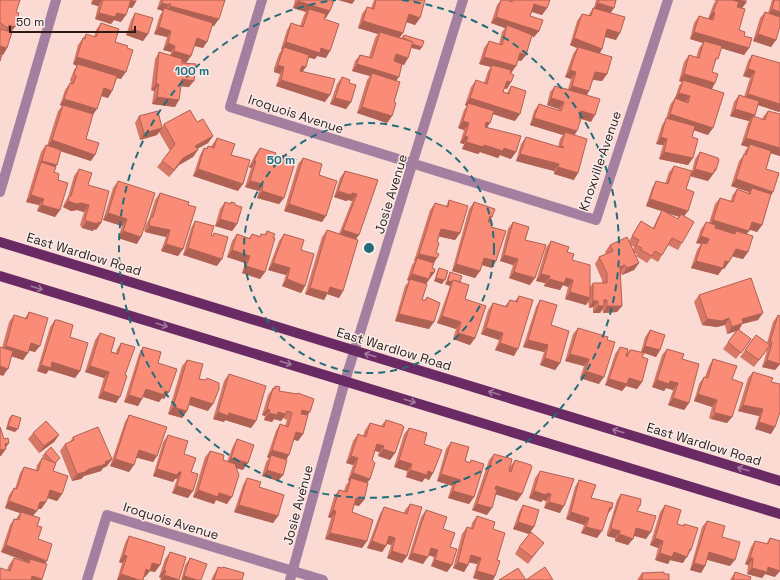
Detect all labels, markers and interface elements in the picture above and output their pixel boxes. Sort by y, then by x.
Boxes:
scale bar [10,8,135,34]
text: 50 m [16,14,44,30]
text: 100 m [175,63,209,79]
street label: Iroquois Avenue [246,91,346,137]
street label: Knoxville Avenue [575,109,625,213]
text: 50 m [267,152,295,168]
street label: Josie Avenue [371,152,411,236]
street label: East Wardlow Road [25,228,143,280]
centre of rings [362,241,376,255]
one-way arrow [31,284,43,292]
one-way arrow [155,322,168,329]
street label: East Wardlow Road [335,323,453,375]
one-way arrow [363,351,376,358]
one-way arrow [279,360,292,367]
one-way arrow [488,389,501,396]
one-way arrow [404,398,417,405]
street label: East Wardlow Road [645,418,763,470]
one-way arrow [612,427,625,434]
street label: Josie Avenue [279,463,317,547]
one-way arrow [736,465,749,472]
street label: Iroquois Avenue [121,498,221,544]

